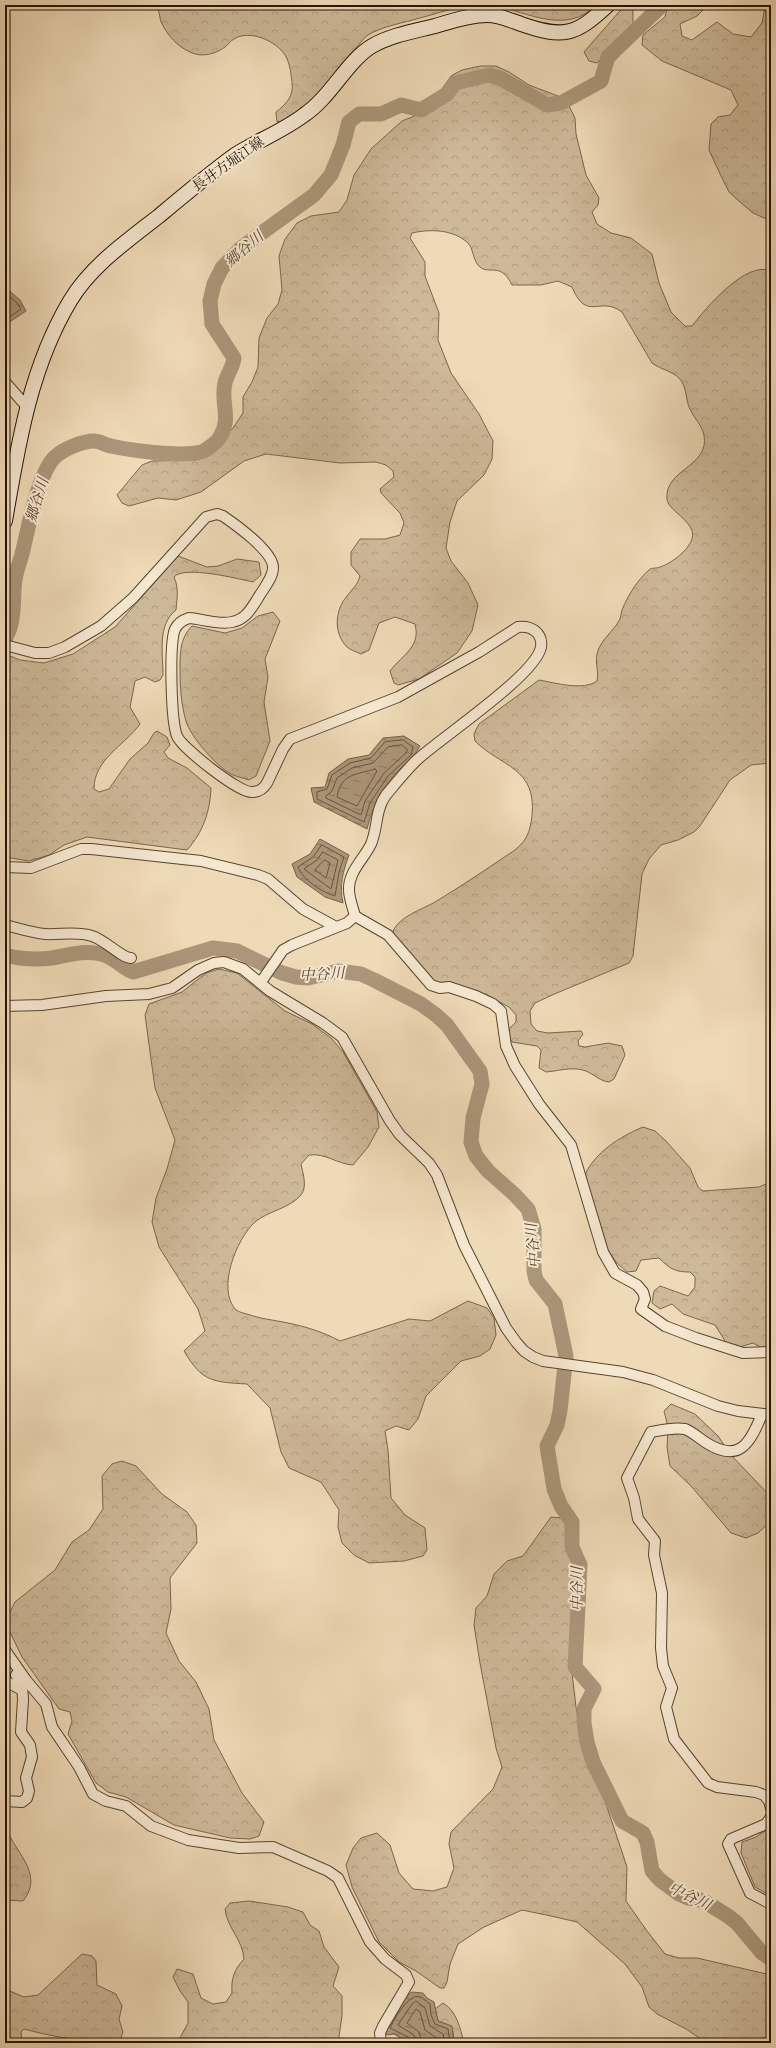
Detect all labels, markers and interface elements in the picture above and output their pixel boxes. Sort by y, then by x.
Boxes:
street label: 長井方堀江線 [188,132,268,196]
water label: 郷谷川 [220,225,269,271]
water label: 郷谷川 [21,474,54,524]
water label: 中谷川 [299,963,347,985]
water label: 中谷川 [521,1221,545,1269]
water label: 中谷川 [567,1565,587,1612]
water label: 中谷川 [665,1877,716,1916]

